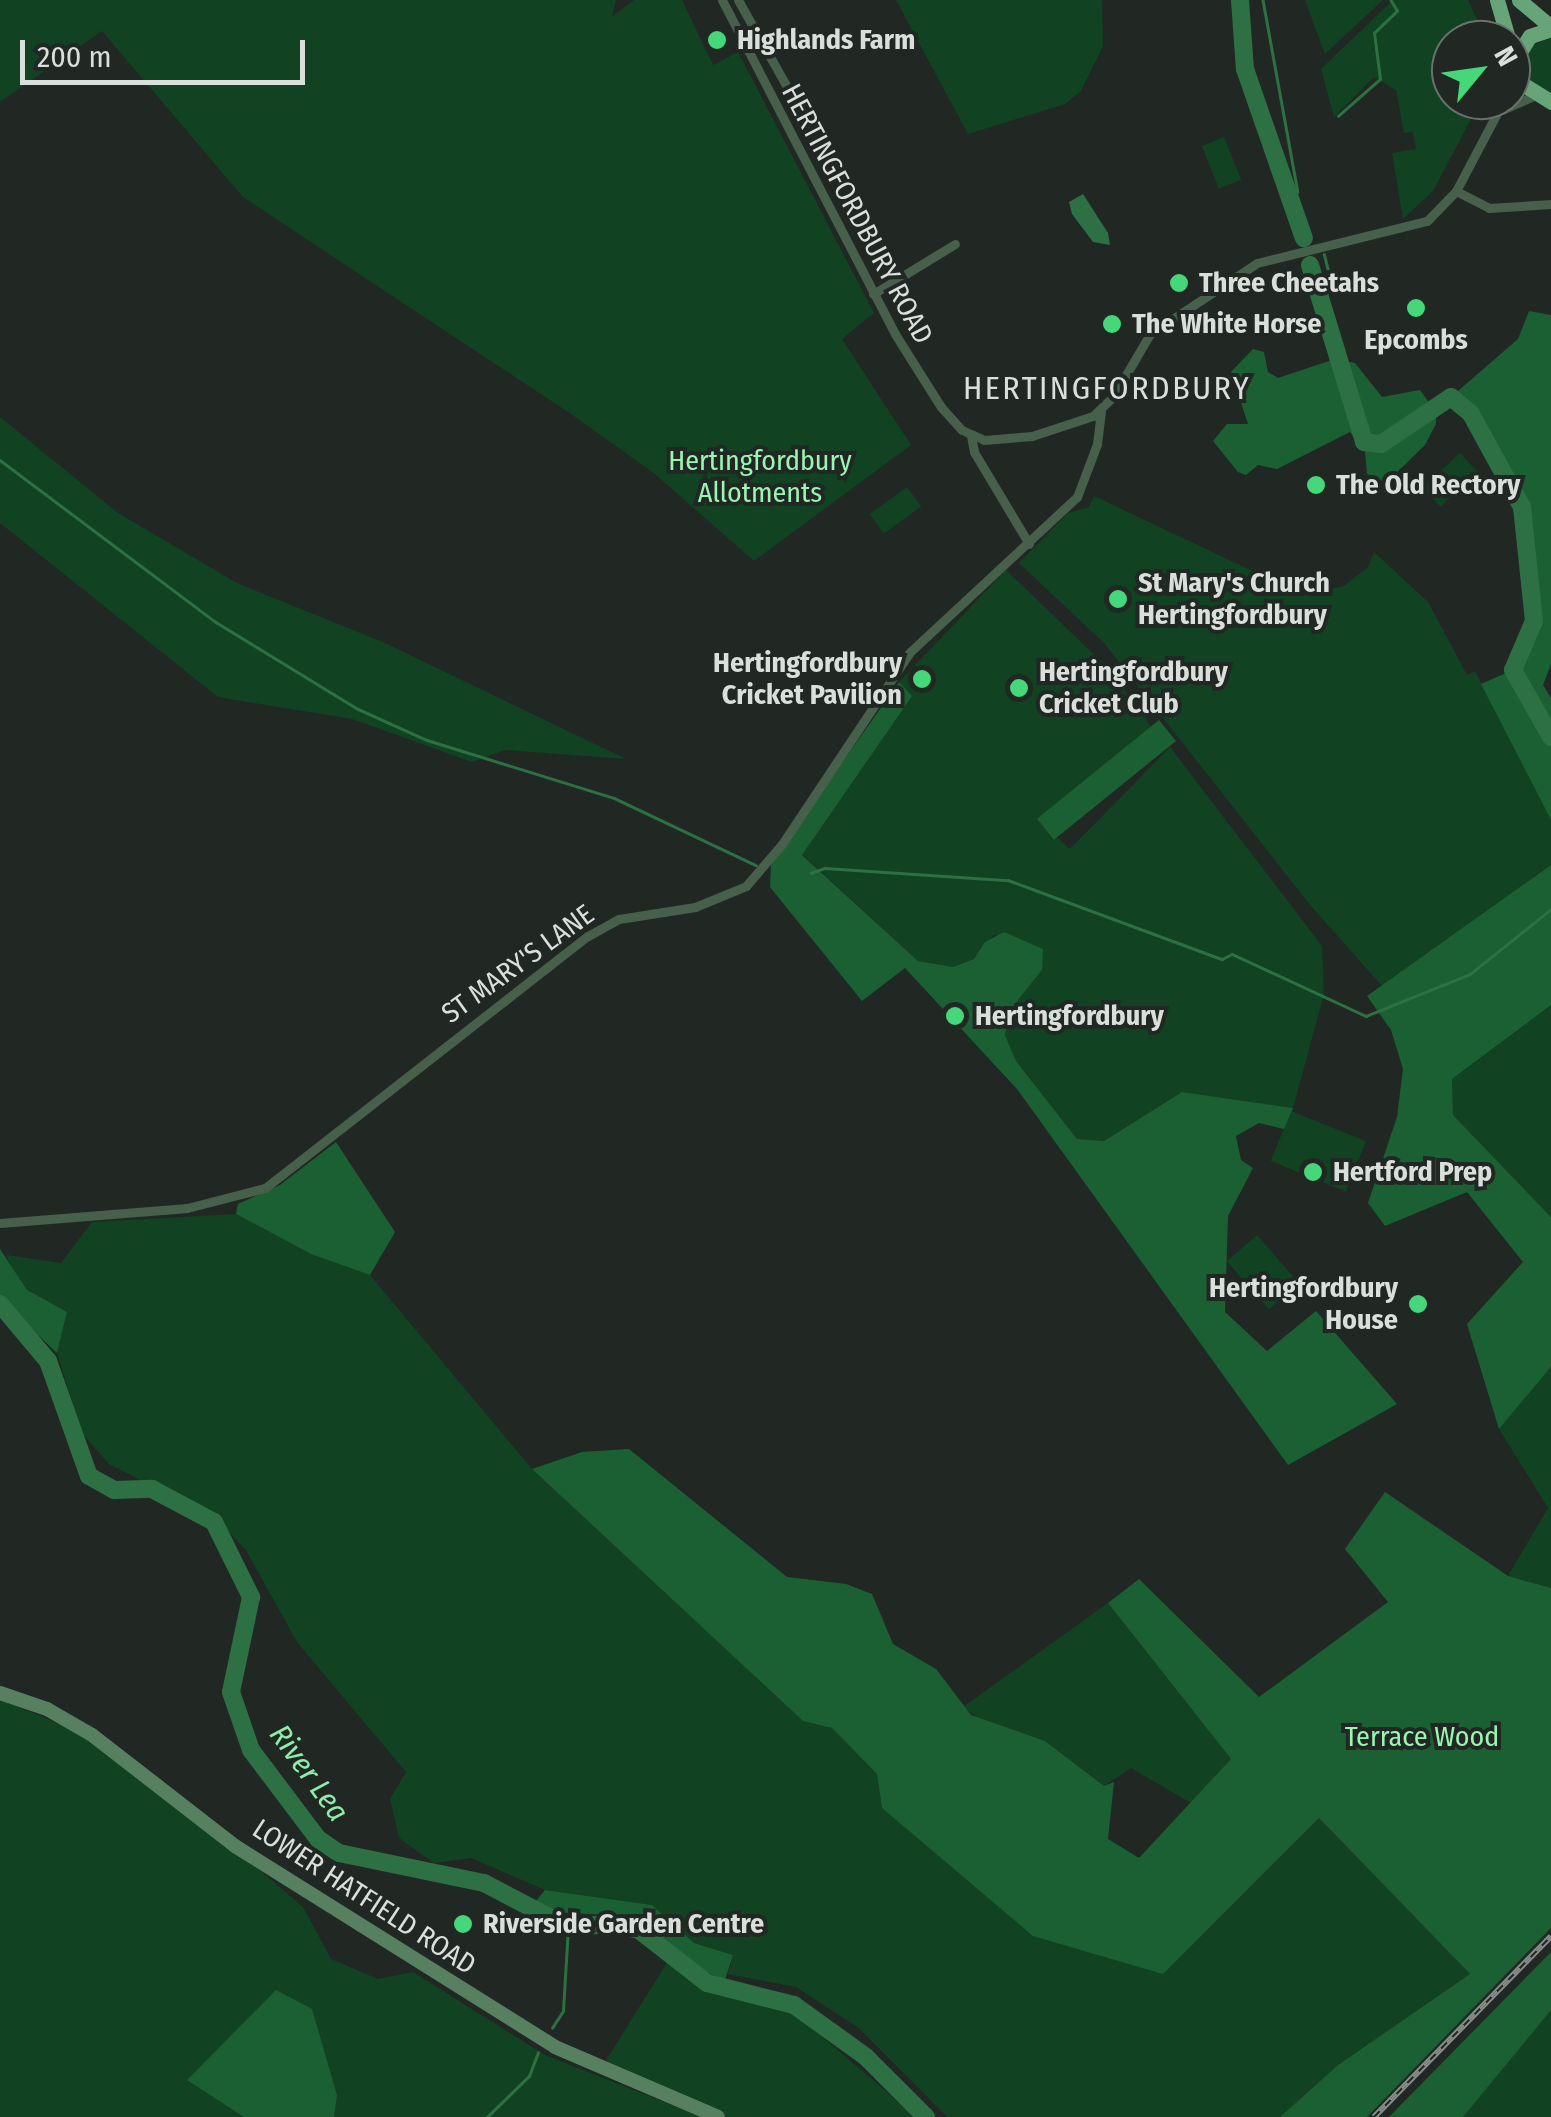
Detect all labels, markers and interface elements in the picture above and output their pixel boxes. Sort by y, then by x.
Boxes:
scale bar [25,20,310,82]
north arrow [1431,20,1531,120]
place label: Highlands Farm [737,23,915,57]
marker: Highlands Farm [706,29,728,51]
text: 200 m [37,39,112,75]
text: N [1487,41,1524,72]
street label: HERTINGFORDBURY ROAD [774,78,940,350]
place label: Three Cheetahs [1199,266,1379,300]
marker: Three Cheetahs [1168,272,1190,294]
marker: Epcombs [1405,297,1427,319]
place label: The White Horse [1132,307,1322,341]
marker: The White Horse [1101,313,1123,335]
place label: Epcombs [1364,323,1468,357]
district label: HERTINGFORDBURY [963,369,1251,407]
park label: Hertingfordbury Allotments [668,444,852,510]
place label: The Old Rectory [1336,468,1520,502]
marker: The Old Rectory [1305,474,1327,496]
place label: St Mary's Church Hertingfordbury [1138,566,1330,632]
marker: St Mary's Church Hertingfordbury [1107,588,1129,610]
place label: Hertingfordbury Cricket Pavilion [713,646,902,712]
place label: Hertingfordbury Cricket Club [1039,655,1228,721]
marker: Hertingfordbury Cricket Pavilion [911,668,933,690]
marker: Hertingfordbury Cricket Club [1008,677,1030,699]
street label: ST MARY'S LANE [435,898,601,1030]
place label: Hertingfordbury [975,999,1164,1033]
marker: Hertingfordbury [944,1005,966,1027]
place label: Hertford Prep [1333,1155,1492,1189]
marker: Hertford Prep [1302,1161,1324,1183]
place label: Hertingfordbury House [1209,1271,1398,1337]
marker: Hertingfordbury House [1407,1293,1429,1315]
water label: River Lea [262,1718,356,1828]
park label: Terrace Wood [1345,1720,1499,1754]
street label: LOWER HATFIELD ROAD [246,1812,482,1982]
place label: Riverside Garden Centre [483,1907,764,1941]
marker: Riverside Garden Centre [452,1913,474,1935]

